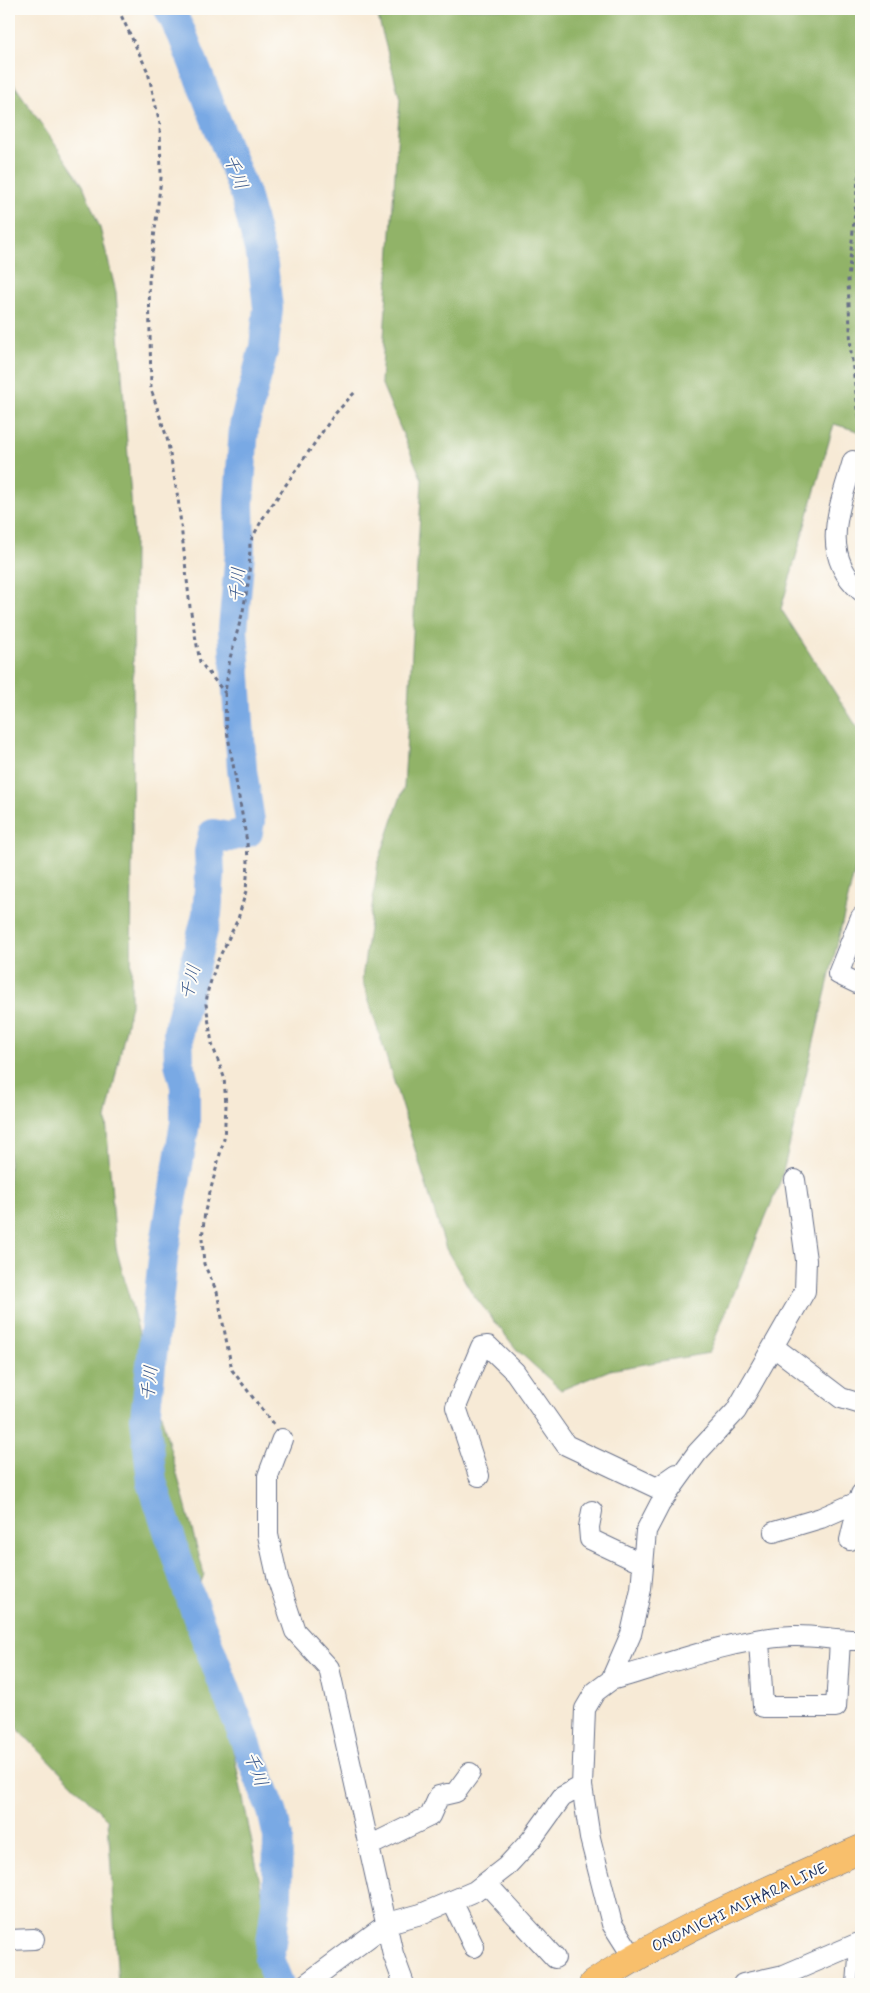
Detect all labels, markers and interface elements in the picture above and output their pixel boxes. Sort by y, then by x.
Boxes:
water label: 千川 [217,151,253,194]
water label: 千川 [224,566,252,604]
water label: 千川 [175,962,207,1003]
water label: 千川 [136,1364,164,1402]
water label: 千川 [237,1748,273,1790]
street label: ONOMICHI MIHARA LINE [648,1857,831,1957]

